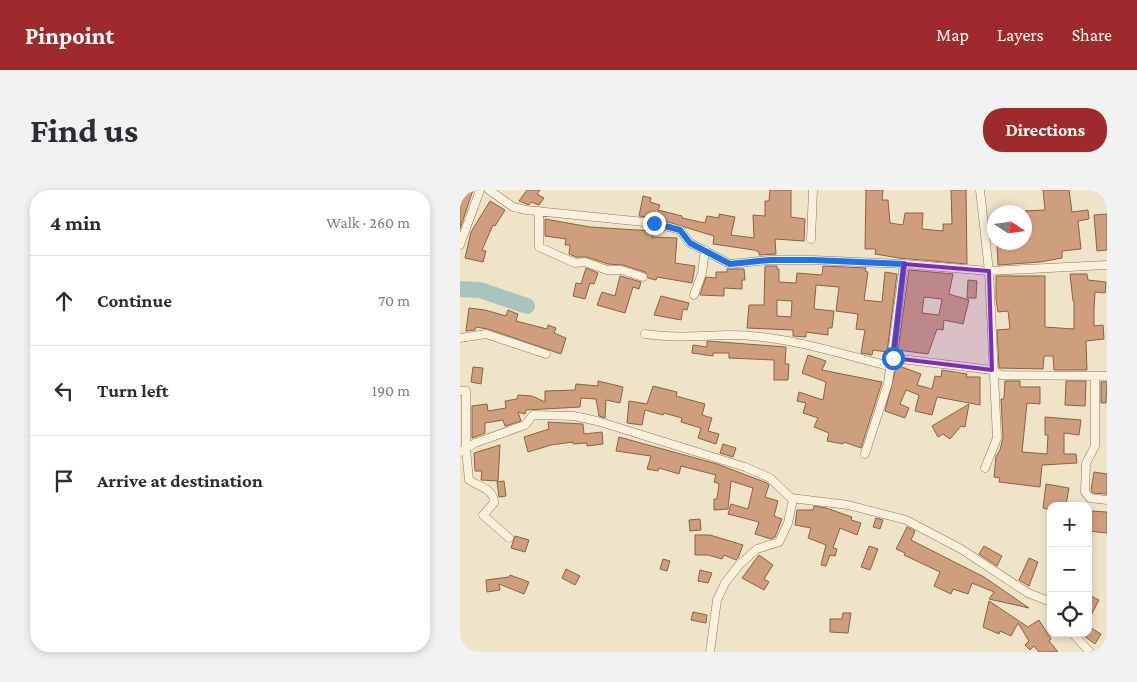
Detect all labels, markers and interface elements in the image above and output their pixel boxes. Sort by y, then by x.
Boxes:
text: Pinpoint [25,22,114,49]
text: Map [936,25,969,45]
text: Layers [997,25,1044,45]
text: Share [1072,25,1112,45]
button: Directions [983,108,1107,152]
text: Find us [30,111,138,150]
north arrow [987,205,1032,250]
text: 4 min [50,211,101,235]
route end [643,212,666,235]
text: Walk · 260 m [326,214,410,231]
icon: ahead [50,287,78,315]
text: Continue [97,290,172,311]
text: 70 m [378,292,410,309]
route start [882,347,905,370]
icon: left [50,377,78,405]
text: Turn left [97,380,169,401]
text: 190 m [372,382,410,399]
icon: arrive [50,467,78,495]
text: Arrive at destination [97,470,263,491]
map controls [1047,502,1092,637]
button: + [1047,502,1092,547]
button: − [1047,547,1092,592]
button: locate [1047,592,1092,637]

